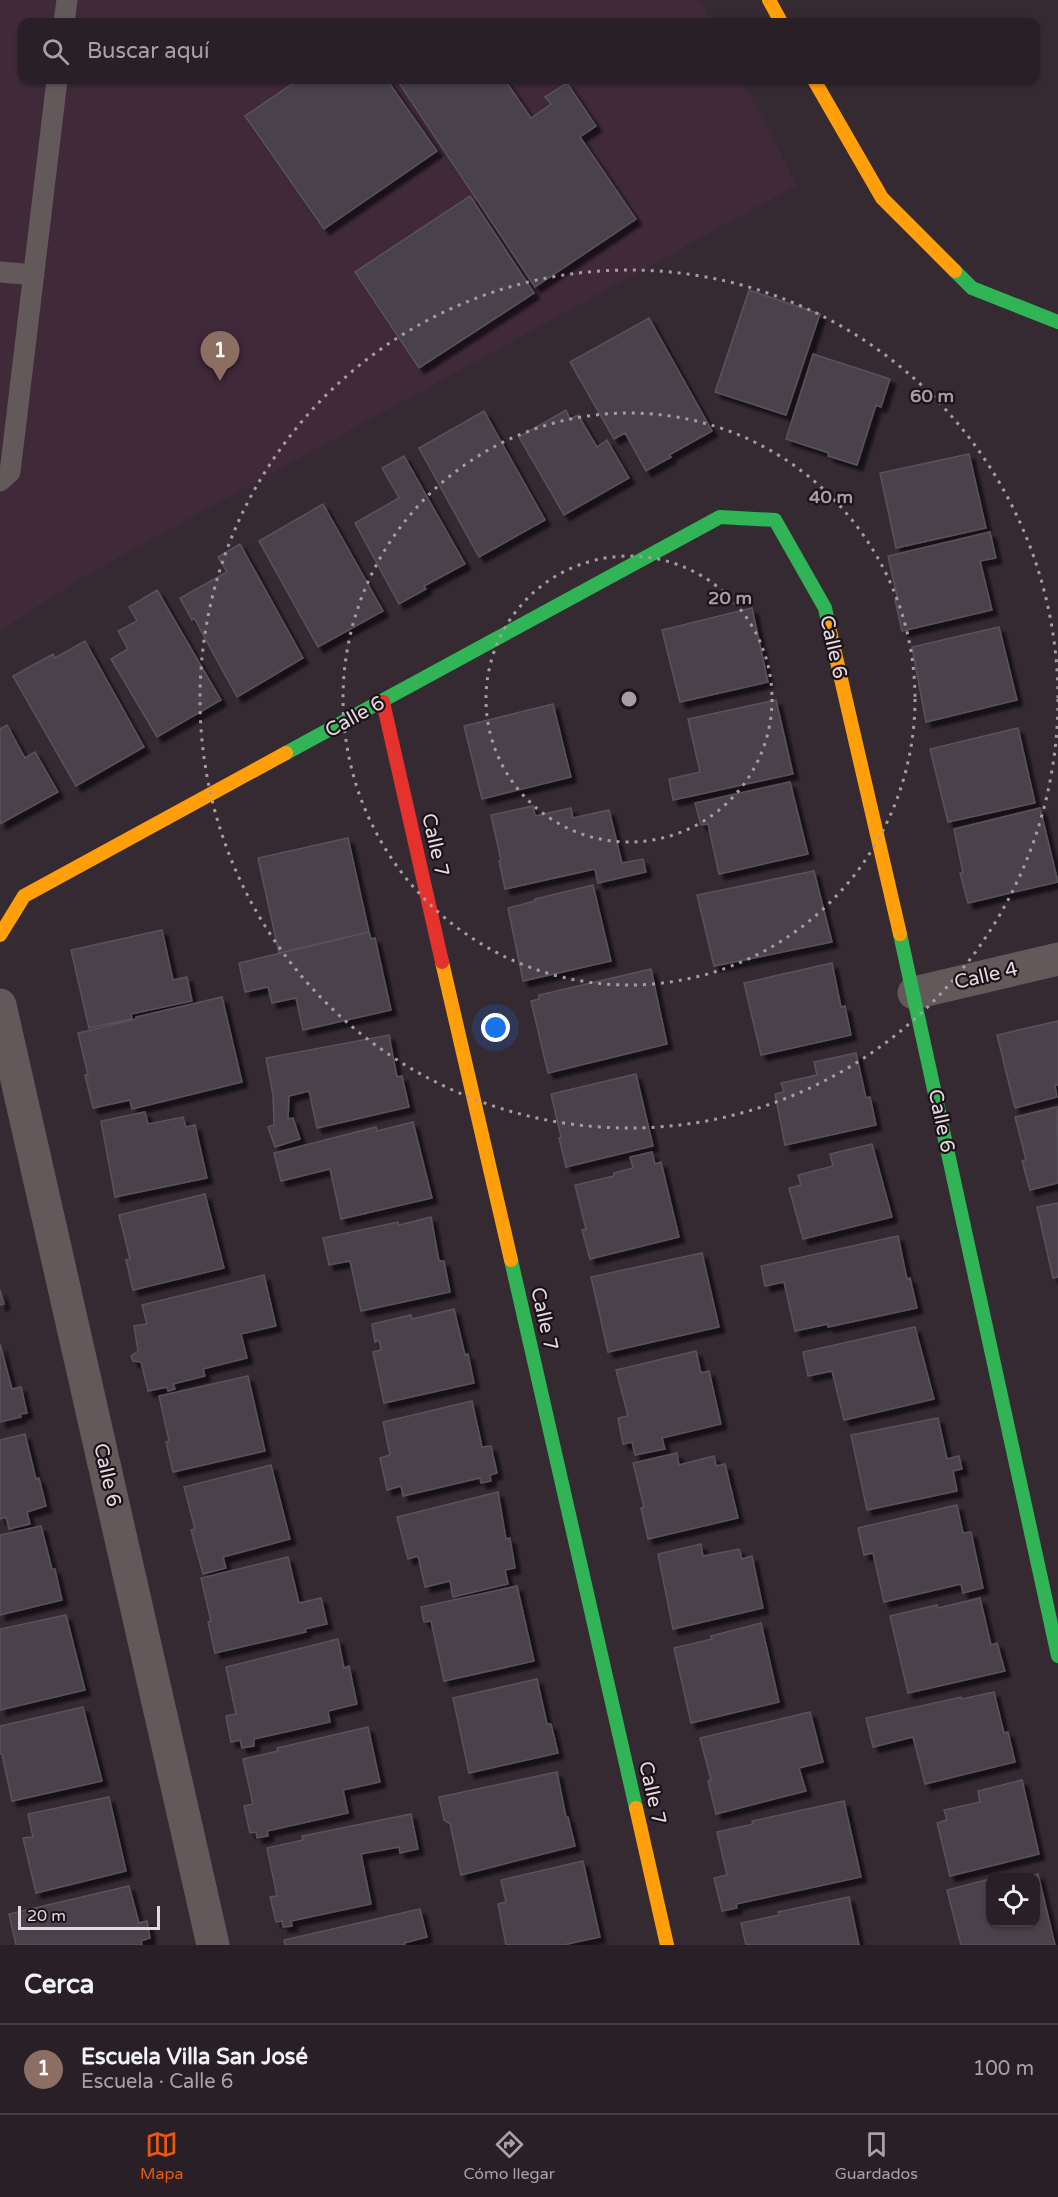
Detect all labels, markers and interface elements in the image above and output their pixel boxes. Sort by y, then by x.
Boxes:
search box [18,18,1040,84]
icon: search [39,35,72,68]
text: Buscar aquí [87,38,209,64]
pin: 1 [200,332,240,381]
text: 60 m [910,385,954,407]
text: 40 m [809,486,853,508]
text: 20 m [708,587,752,609]
street label: Calle 6 [814,613,852,681]
centre of rings [619,689,639,709]
street label: Calle 6 [321,691,389,743]
street label: Calle 7 [416,811,454,879]
street label: Calle 4 [952,957,1020,995]
your location [481,1013,510,1042]
street label: Calle 6 [923,1087,959,1155]
street label: Calle 7 [525,1285,563,1353]
street label: Calle 6 [88,1441,126,1509]
street label: Calle 7 [633,1759,671,1827]
map controls [986,1873,1040,1927]
button: locate [986,1873,1040,1927]
scale bar [18,1903,160,1930]
text: 20 m [27,1906,66,1926]
text: Cerca [24,1969,94,2000]
text: Escuela Villa San José [81,2044,308,2070]
text: 1 [37,2057,50,2081]
text: 100 m [973,2057,1034,2081]
text: Escuela · Calle 6 [81,2070,233,2094]
tab: Mapa [140,2128,183,2184]
tab: Cómo llegar [463,2128,555,2184]
tab: Guardados [835,2128,918,2184]

